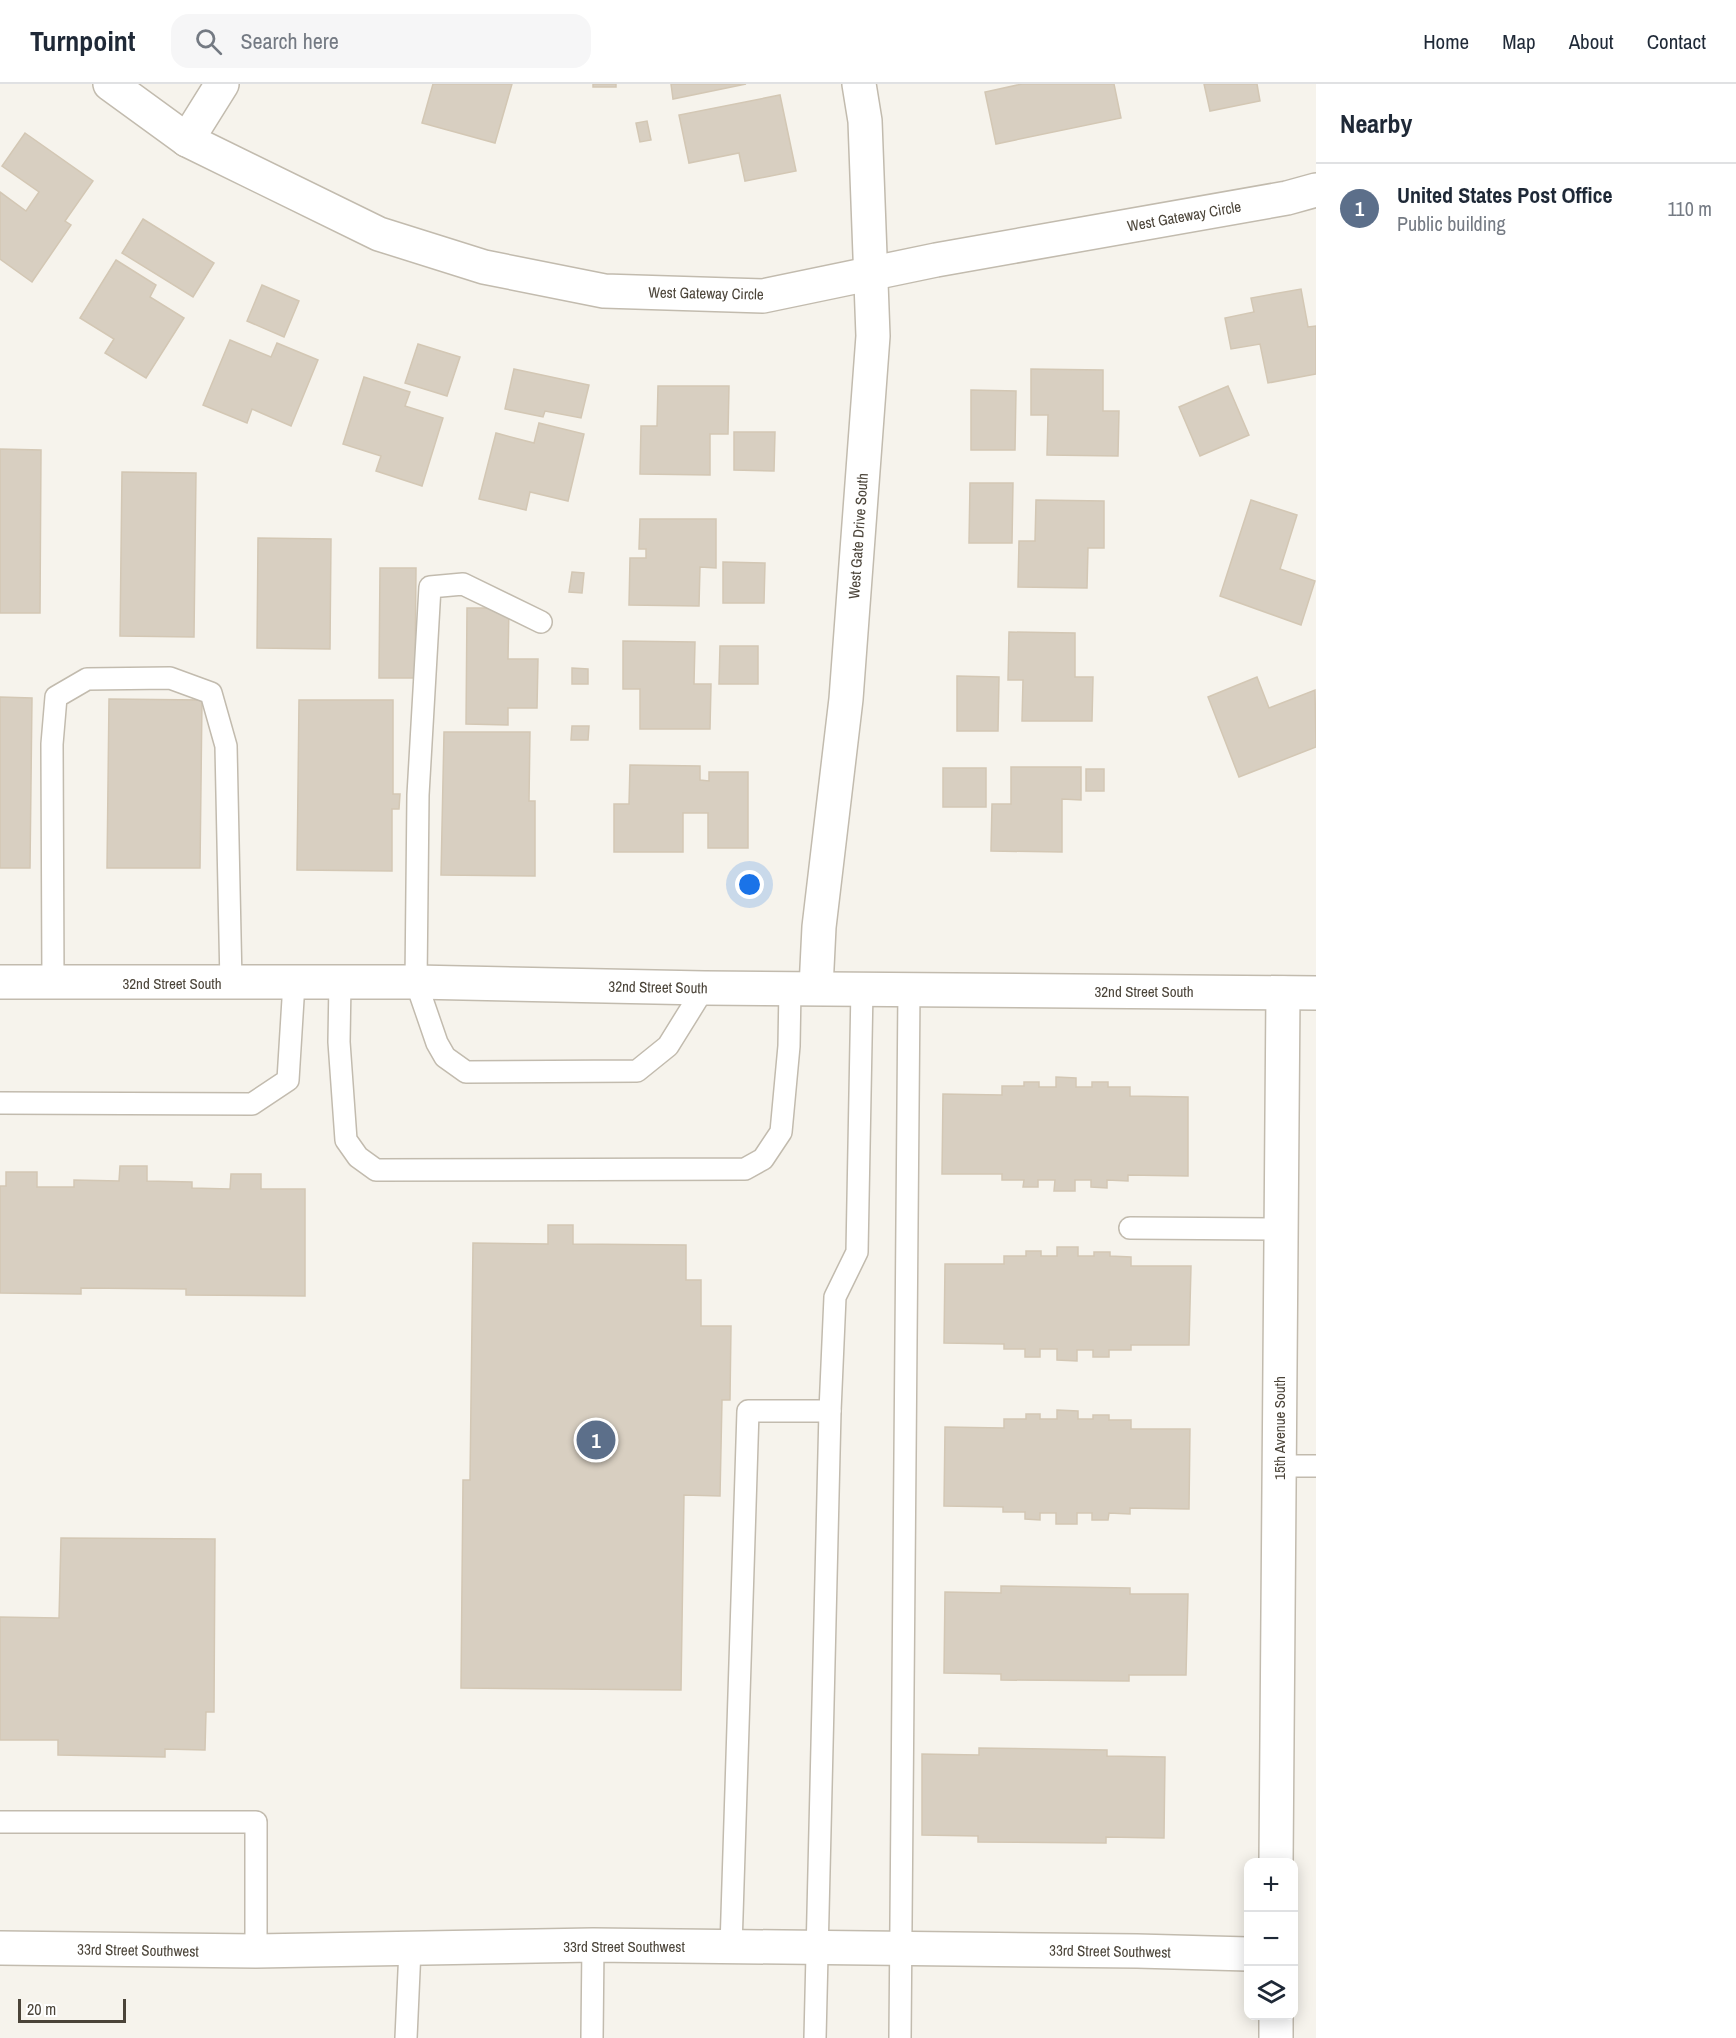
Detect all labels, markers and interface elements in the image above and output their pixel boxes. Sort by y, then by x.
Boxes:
search box [171,14,591,68]
text: Turnpoint [30,22,135,60]
icon: search [192,25,225,58]
text: Search here [240,26,339,56]
text: Home [1423,27,1469,56]
text: Map [1502,27,1536,56]
text: About [1569,27,1614,56]
text: Contact [1647,27,1706,56]
text: Nearby [1340,106,1412,141]
text: United States Post Office [1397,180,1613,210]
text: 1 [1355,195,1364,222]
text: 110 m [1668,195,1712,222]
street label: West Gateway Circle [1125,196,1243,236]
text: Public building [1397,210,1506,237]
street label: West Gateway Circle [648,281,764,305]
street label: West Gate Drive South [843,472,873,600]
your location [735,870,764,899]
street label: 32nd Street South [122,973,222,994]
street label: 32nd Street South [608,976,708,998]
street label: 32nd Street South [1094,981,1194,1002]
street label: 15th Avenue South [1269,1376,1290,1480]
pin: 1 [576,1418,616,1462]
map controls [1244,1858,1298,2020]
button: + [1244,1858,1298,1912]
button: − [1244,1912,1298,1966]
street label: 33rd Street Southwest [563,1936,685,1957]
street label: 33rd Street Southwest [77,1938,200,1962]
street label: 33rd Street Southwest [1049,1939,1172,1963]
button: layers [1244,1966,1298,2020]
scale bar [18,1996,126,2024]
text: 20 m [27,1998,56,2020]

